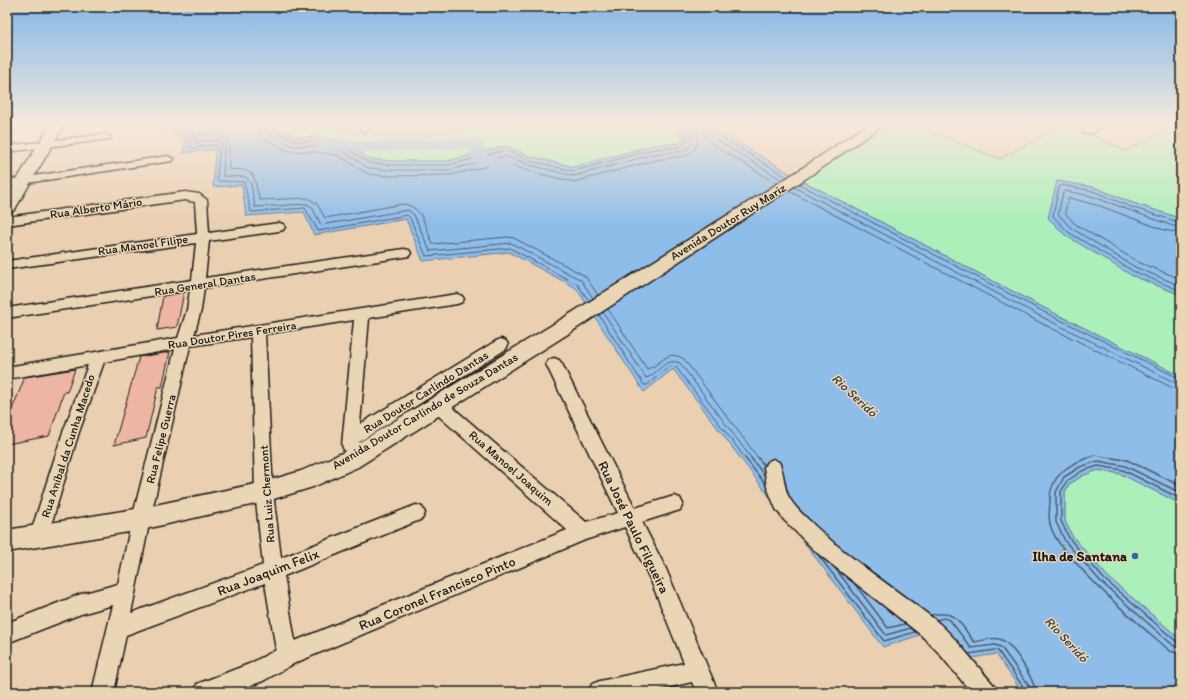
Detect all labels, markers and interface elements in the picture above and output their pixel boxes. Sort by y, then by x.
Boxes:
street label: Avenida Doutor Ruy Mariz [668,180,789,263]
street label: Rua Alberto Mário [49,195,143,221]
street label: Rua Manoel Filipe [97,232,189,258]
street label: Rua General Dantas [153,269,257,299]
street label: Rua Doutor Pires Ferreira [167,318,297,352]
street label: Rua Doutor Carlindo Dantas [361,348,491,436]
street label: Avenida Doutor Carlindo de Souza Dantas [330,350,520,472]
water label: Rio Seridó [829,371,881,420]
street label: Rua Aníbal da Cunha Macedo [38,373,98,519]
street label: Rua Felipe Guerra [143,393,179,485]
street label: Rua Manoel Joaquim [466,428,556,508]
street label: Rua Luiz Chermont [257,444,277,543]
street label: Rua José Paulo Filgueira [594,458,673,596]
street label: Rua Joaquim Felix [215,545,322,600]
place label: Ilha de Santana [1032,548,1127,565]
marker: Ilha de Santana [1130,551,1140,561]
street label: Rua Coronel Francisco Pinto [356,553,518,634]
water label: Rio Seridó [1042,614,1092,665]

